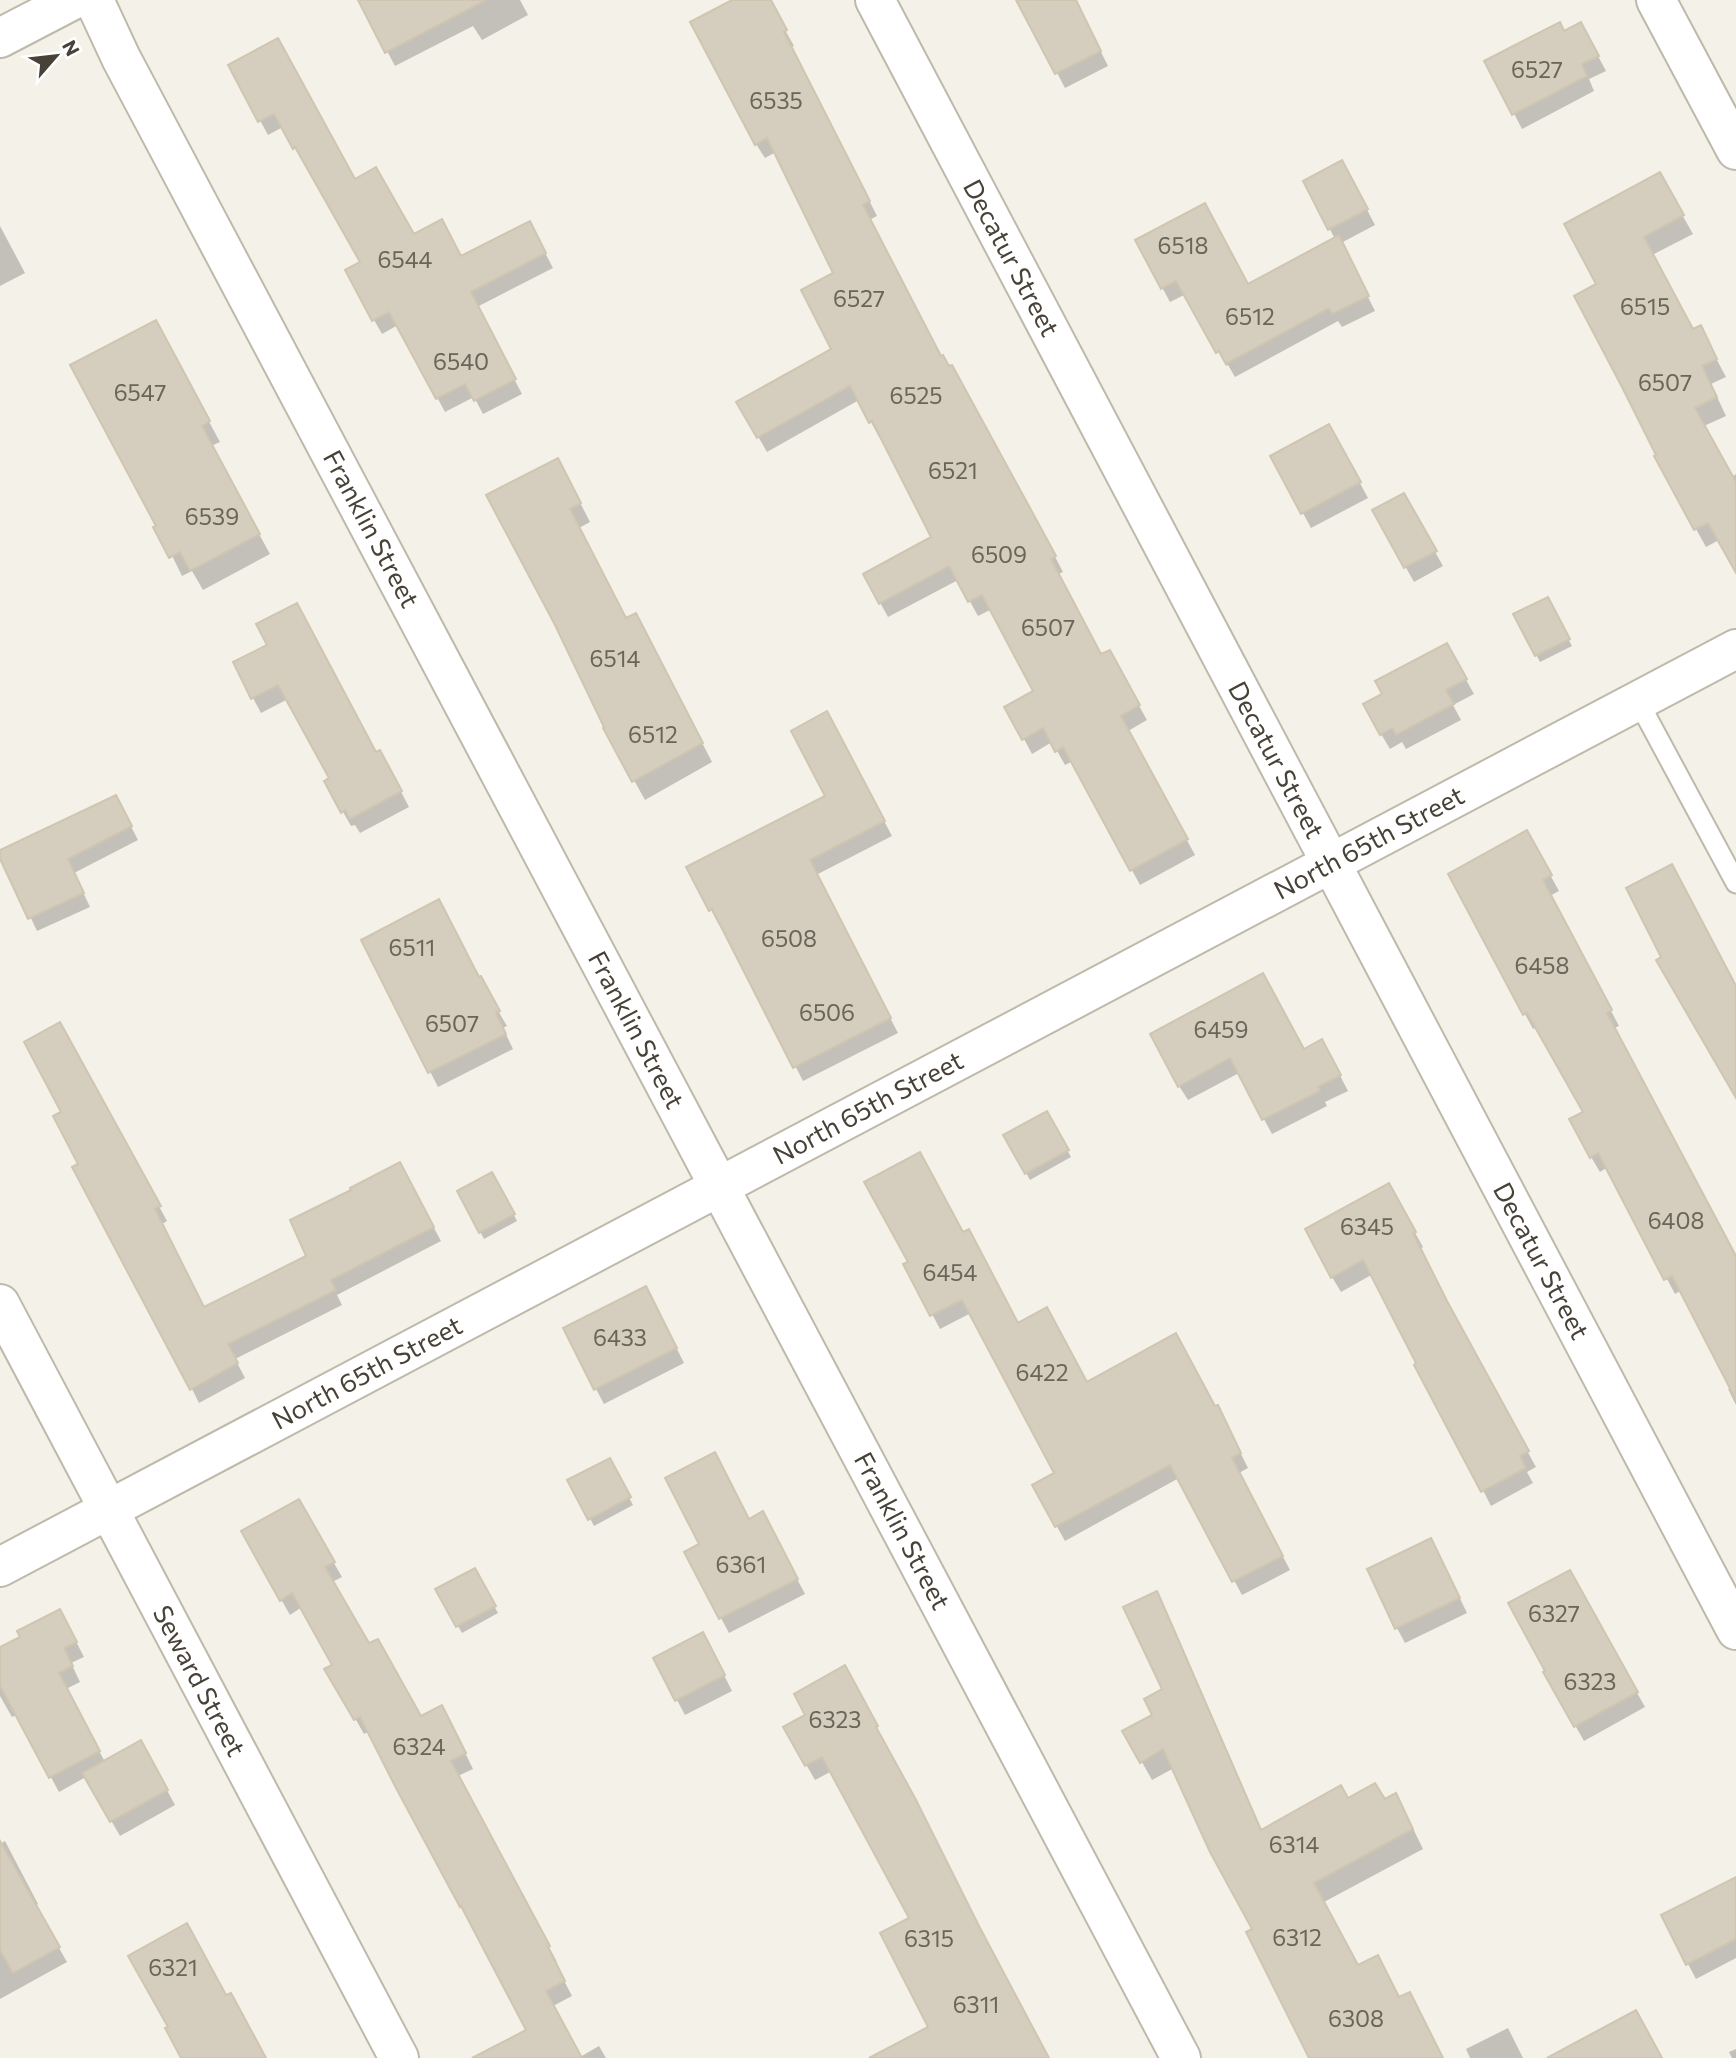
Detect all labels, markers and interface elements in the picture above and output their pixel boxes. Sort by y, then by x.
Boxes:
north arrow [21,21,91,91]
text: N [58,36,85,59]
house number: 6527 [1511,55,1563,83]
house number: 6535 [749,86,803,114]
street label: Decatur Street [958,173,1067,341]
house number: 6518 [1158,231,1208,259]
house number: 6544 [378,245,433,273]
house number: 6527 [833,284,885,312]
house number: 6515 [1620,292,1670,320]
house number: 6512 [1225,302,1275,330]
house number: 6540 [433,347,489,375]
house number: 6507 [1638,368,1692,396]
house number: 6547 [114,378,166,406]
house number: 6525 [889,381,943,409]
street label: Franklin Street [318,444,427,612]
house number: 6521 [928,456,978,484]
house number: 6539 [185,502,239,530]
house number: 6509 [971,540,1027,568]
house number: 6507 [1021,613,1075,641]
house number: 6514 [590,644,641,672]
street label: Decatur Street [1223,675,1332,843]
house number: 6512 [628,720,678,748]
street label: North 65th Street [1268,779,1469,905]
house number: 6508 [761,924,817,952]
house number: 6511 [389,933,435,961]
street label: Franklin Street [583,945,692,1113]
house number: 6458 [1515,951,1569,979]
house number: 6506 [799,998,855,1026]
house number: 6507 [425,1009,479,1037]
house number: 6459 [1194,1015,1248,1043]
street label: North 65th Street [767,1044,968,1170]
street label: Decatur Street [1488,1176,1597,1344]
house number: 6408 [1648,1206,1704,1234]
house number: 6345 [1340,1212,1394,1240]
house number: 6454 [923,1258,978,1286]
street label: North 65th Street [266,1309,467,1435]
house number: 6433 [593,1323,647,1351]
house number: 6422 [1016,1358,1068,1386]
street label: Franklin Street [849,1446,958,1614]
house number: 6361 [716,1550,766,1578]
house number: 6327 [1528,1599,1580,1627]
street label: Seward Street [148,1600,253,1761]
house number: 6323 [1564,1667,1616,1695]
house number: 6323 [809,1705,861,1733]
house number: 6324 [392,1732,446,1760]
house number: 6314 [1269,1830,1320,1858]
house number: 6312 [1272,1923,1322,1951]
house number: 6315 [904,1924,954,1952]
house number: 6321 [148,1953,198,1981]
house number: 6311 [953,1990,999,2018]
house number: 6308 [1328,2004,1384,2032]

